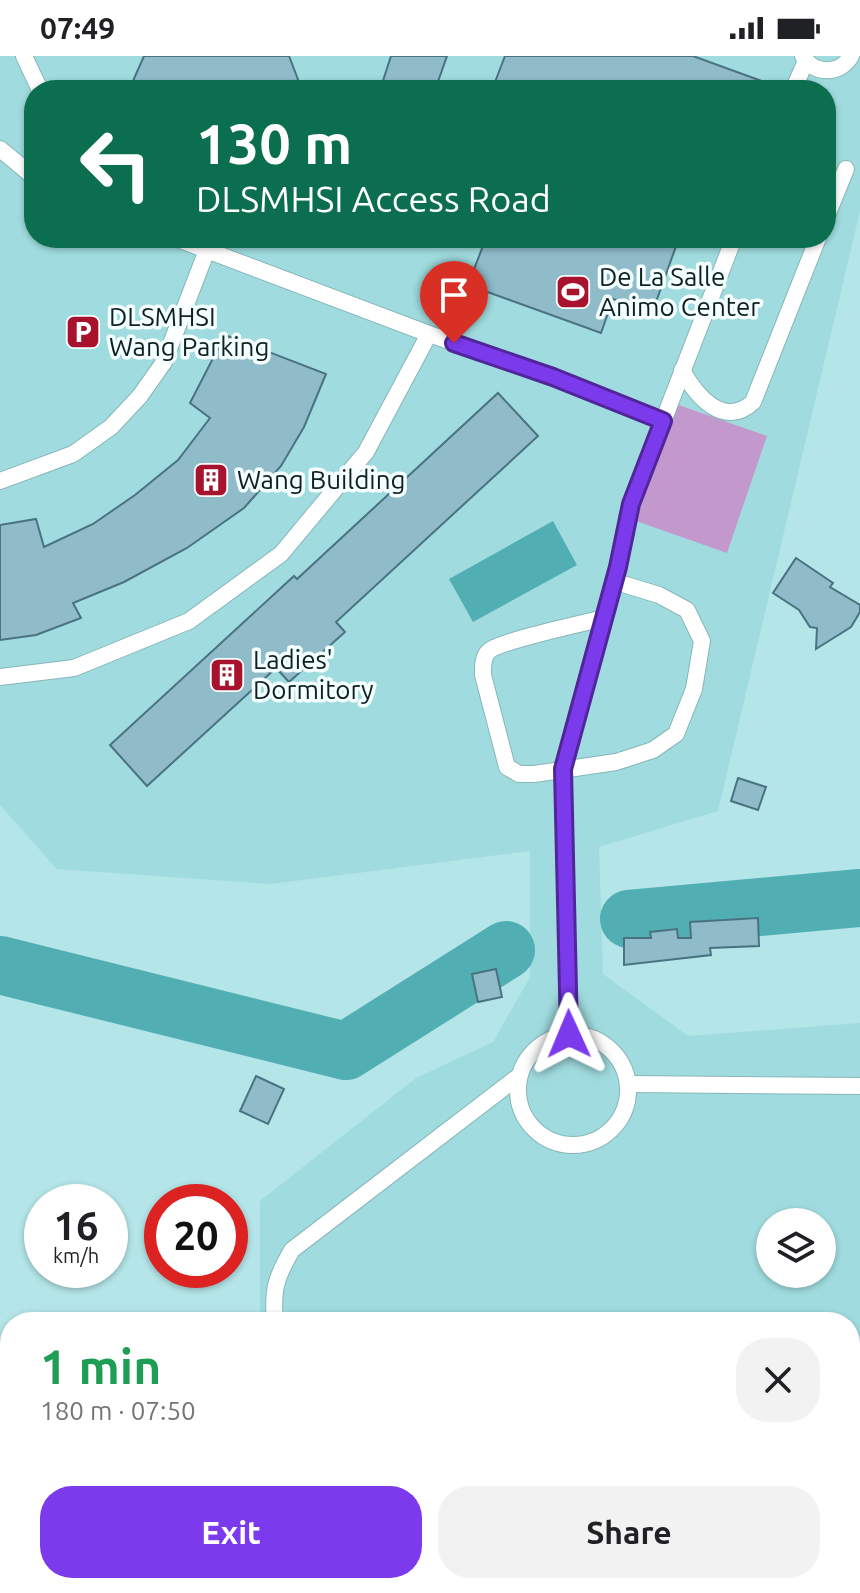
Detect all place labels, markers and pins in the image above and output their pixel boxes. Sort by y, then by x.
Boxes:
pin [420,261,488,343]
place label: De La Salle Animo Center [599,262,760,321]
sports icon: De La Salle Animo Center [554,273,592,311]
place label: DLSMHSI Wang Parking [109,302,269,361]
parking icon: DLSMHSI Wang Parking [64,313,102,351]
building icon: Wang Building [192,461,230,499]
place label: Wang Building [237,465,405,494]
place label: Ladies' Dormitory [253,645,374,704]
building icon: Ladies' Dormitory [208,656,246,694]

